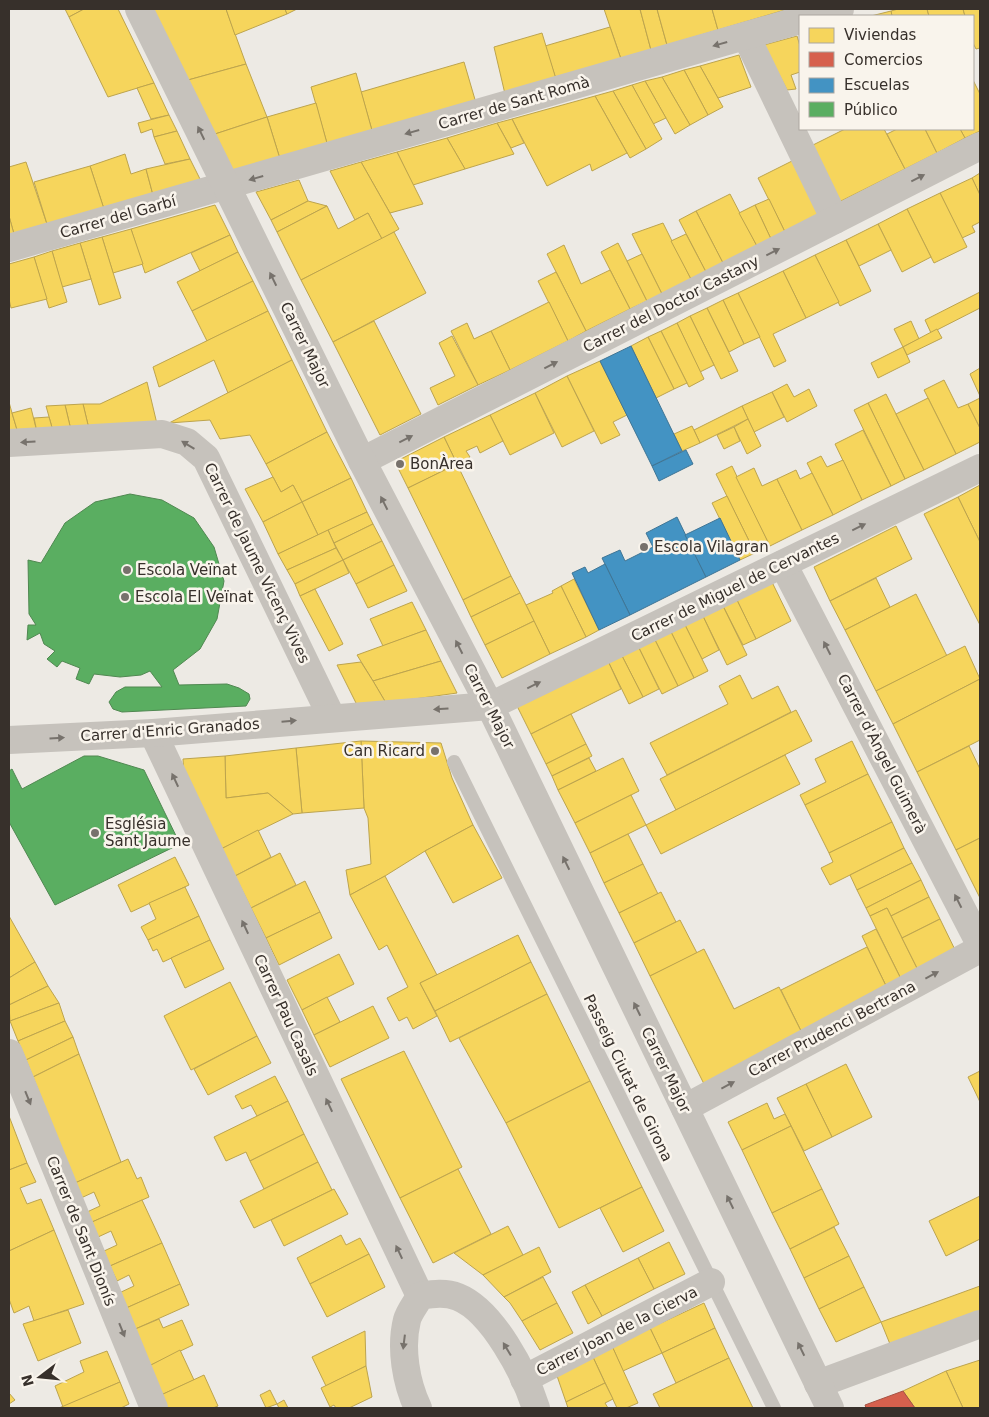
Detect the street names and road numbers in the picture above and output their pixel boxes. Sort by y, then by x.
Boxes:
street label: Carrer de Sant Romà [436,73,592,133]
street label: Carrer del Garbí [58,192,179,242]
street label: Carrer del Doctor Castany [580,252,762,356]
street label: Carrer Major [276,299,334,392]
street label: Carrer de Jaume Vicenç Vives [200,460,314,666]
street label: Carrer de Miguel de Cervantes [628,529,842,645]
street label: Carrer Major [460,660,519,752]
street label: Carrer d'Àngel Guimerà [834,671,931,837]
street label: Carrer d'Enric Granados [80,715,260,745]
street label: Carrer Pau Casals [250,951,322,1079]
street label: Carrer Prudenci Bertrana [745,977,919,1081]
street label: Passeig Ciutat de Girona [580,991,676,1165]
street label: Carrer Major [637,1024,695,1117]
street label: Carrer de Sant Dionís [43,1153,119,1309]
street label: Carrer Joan de la Cierva [533,1282,701,1380]

